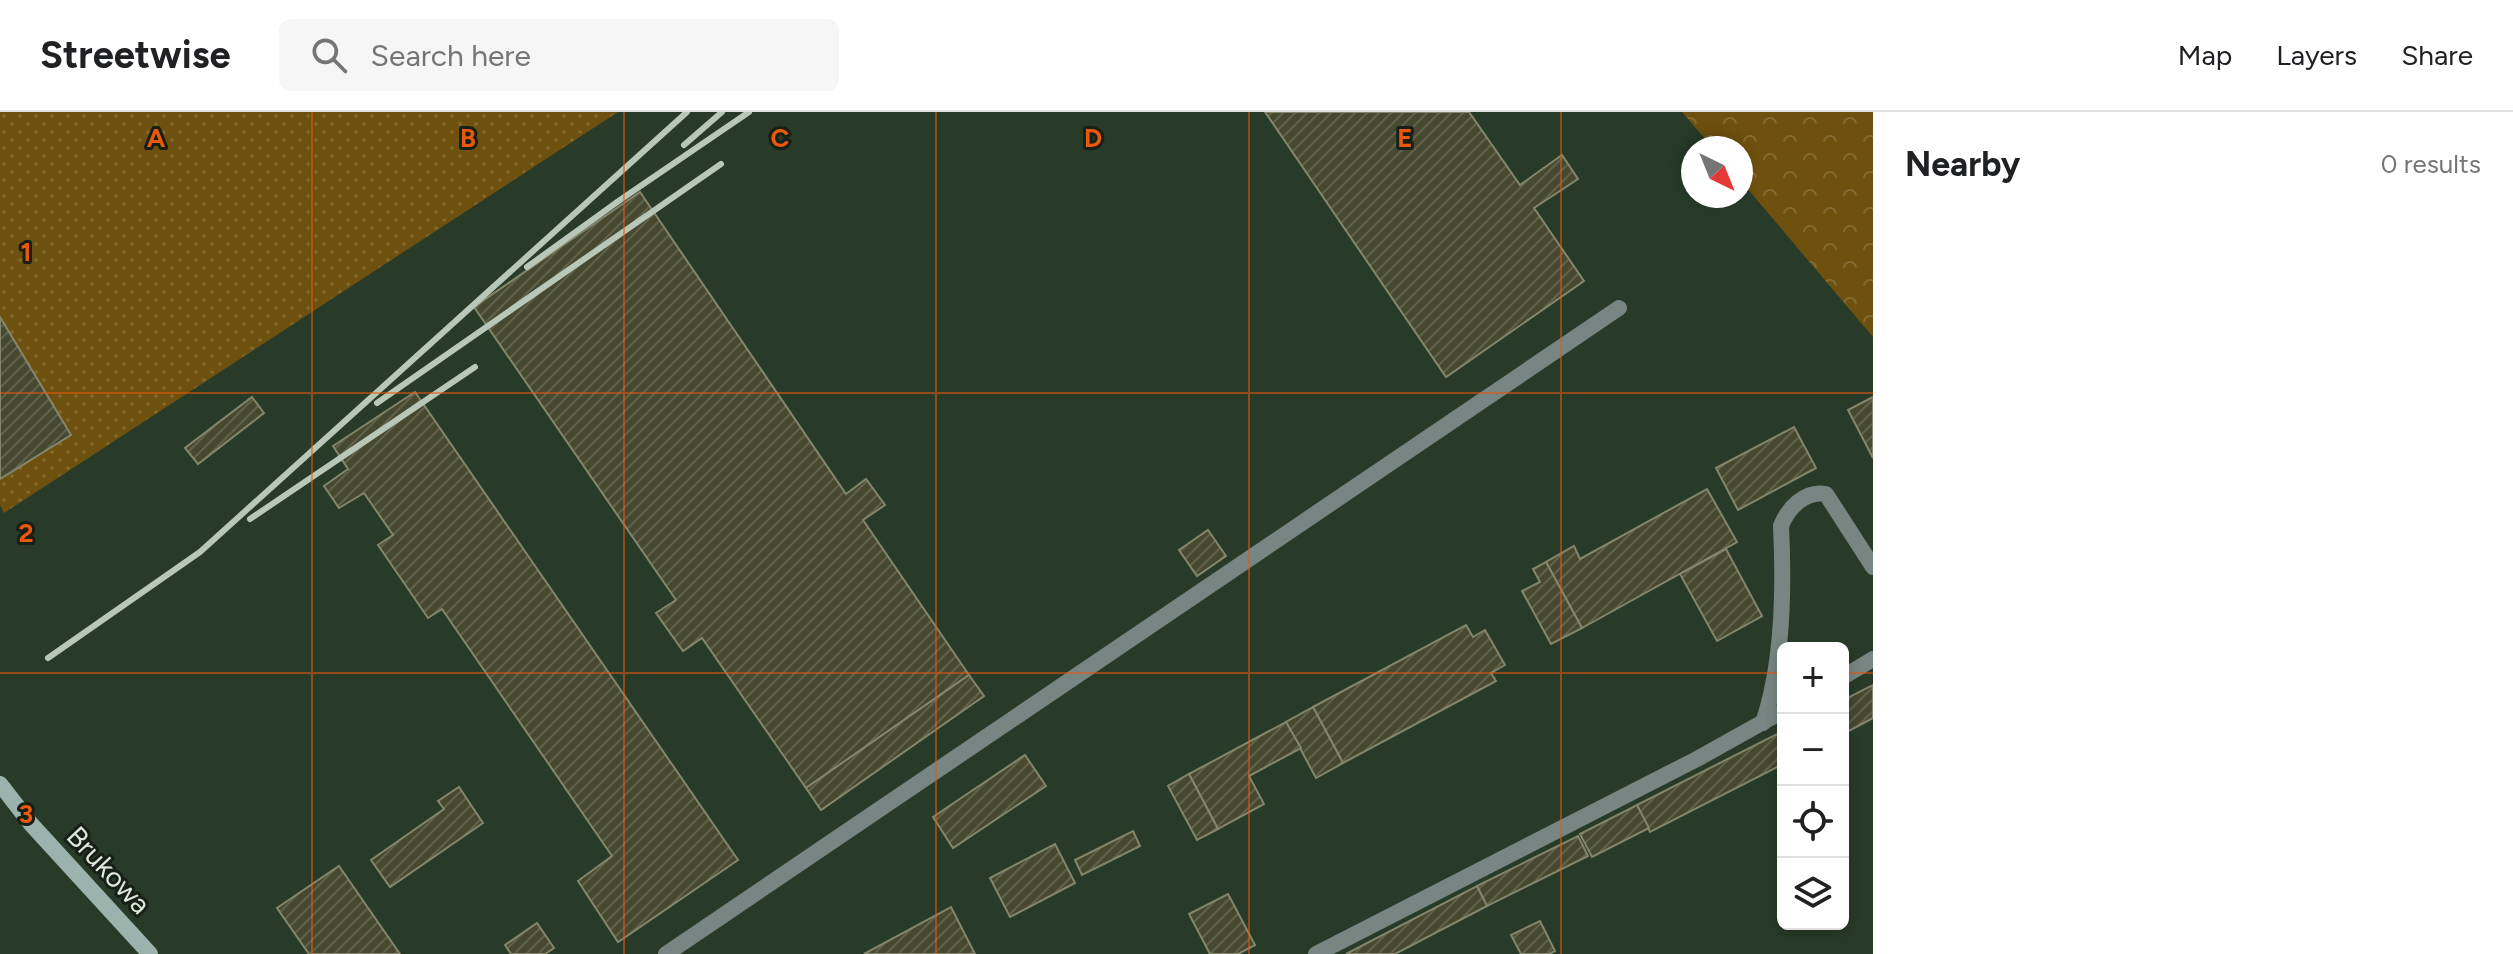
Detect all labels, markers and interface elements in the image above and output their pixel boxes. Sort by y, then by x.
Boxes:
search box [279,19,839,91]
text: Streetwise [40,32,231,78]
icon: search [307,33,351,77]
text: Search here [371,37,531,74]
text: Map [2178,38,2232,72]
text: Layers [2276,38,2357,72]
text: Share [2401,38,2473,72]
text: A [147,122,166,154]
text: B [460,122,476,154]
text: C [771,122,790,154]
text: D [1084,122,1102,154]
text: E [1397,122,1413,154]
north arrow [1681,136,1753,208]
text: Nearby [1905,144,2020,185]
text: 0 results [2381,148,2481,180]
text: 1 [21,236,31,268]
text: 2 [18,517,34,549]
map controls [1777,642,1849,930]
button: + [1777,642,1849,714]
button: − [1777,714,1849,786]
button: locate [1777,786,1849,858]
text: 3 [19,798,33,830]
street label: Brukowa [60,819,158,921]
button: layers [1777,858,1849,930]

